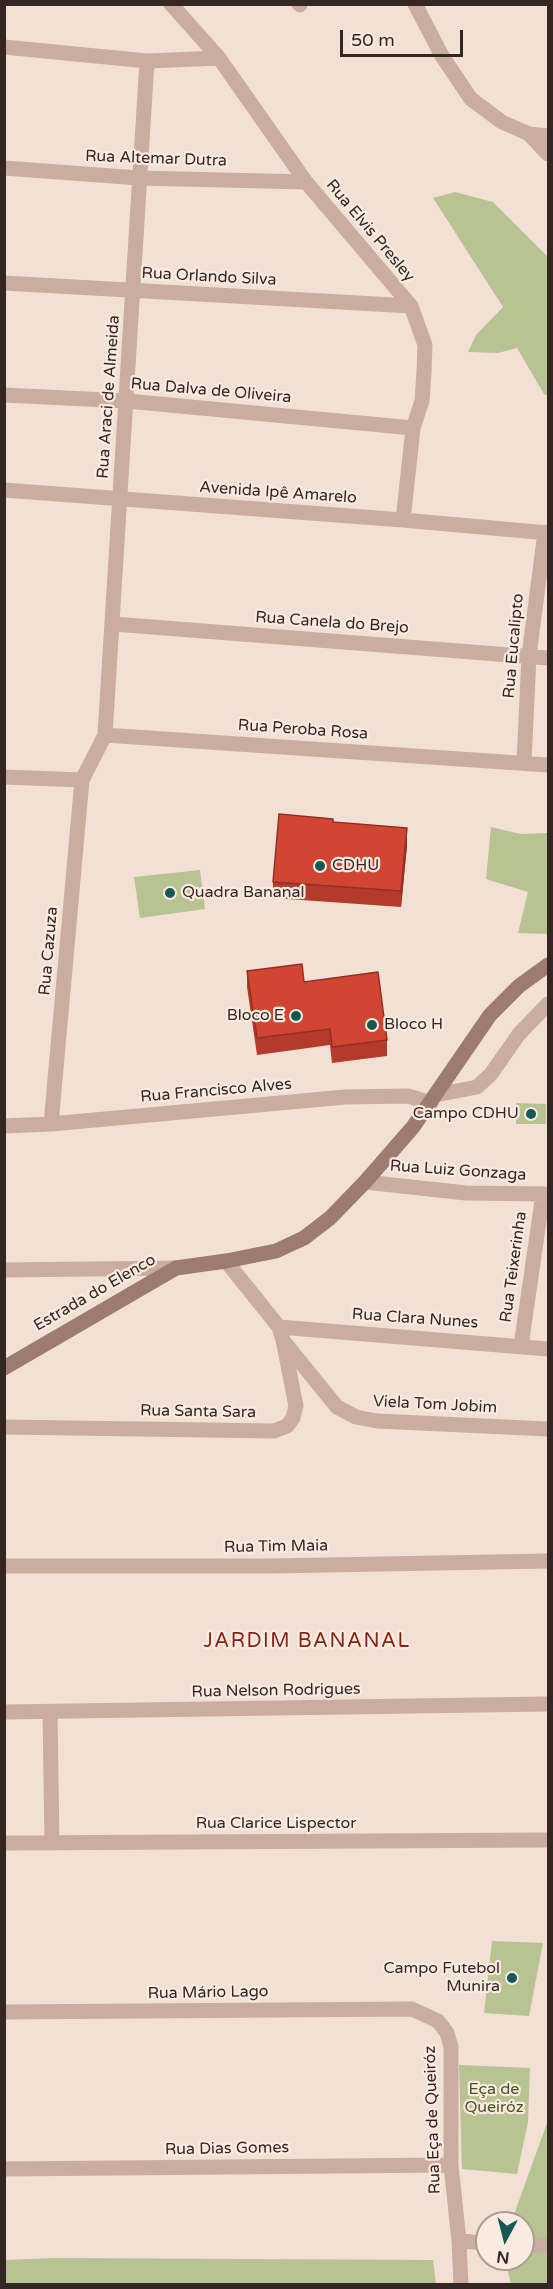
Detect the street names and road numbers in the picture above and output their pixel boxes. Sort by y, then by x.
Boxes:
street label: Rua Altemar Dutra [85,147,227,171]
street label: Rua Elvis Presley [322,176,418,286]
street label: Rua Orlando Silva [141,264,277,290]
street label: Rua Araci de Almeida [94,315,124,479]
street label: Rua Dalva de Oliveira [130,374,292,408]
street label: Avenida Ipê Amarelo [199,478,357,508]
street label: Rua Eucalipto [500,593,528,699]
street label: Rua Canela do Brejo [255,608,409,638]
street label: Rua Peroba Rosa [237,716,369,744]
street label: Rua Cazuza [36,906,62,996]
street label: Rua Francisco Alves [139,1075,293,1107]
street label: Rua Luiz Gonzaga [389,1157,527,1185]
street label: Rua Teixerinha [497,1210,531,1324]
street label: Estrada do Elenco [31,1250,159,1336]
street label: Rua Clara Nunes [351,1305,479,1333]
street label: Viela Tom Jobim [372,1392,498,1418]
street label: Rua Santa Sara [140,1401,256,1423]
street label: Rua Tim Maia [224,1536,328,1558]
street label: Rua Nelson Rodrigues [191,1680,361,1702]
street label: Rua Clarice Lispector [196,1814,356,1834]
street label: Rua Mário Lago [147,1982,269,2004]
street label: Rua Eça de Queiróz [421,2045,445,2195]
street label: Rua Dias Gomes [165,2138,289,2160]

